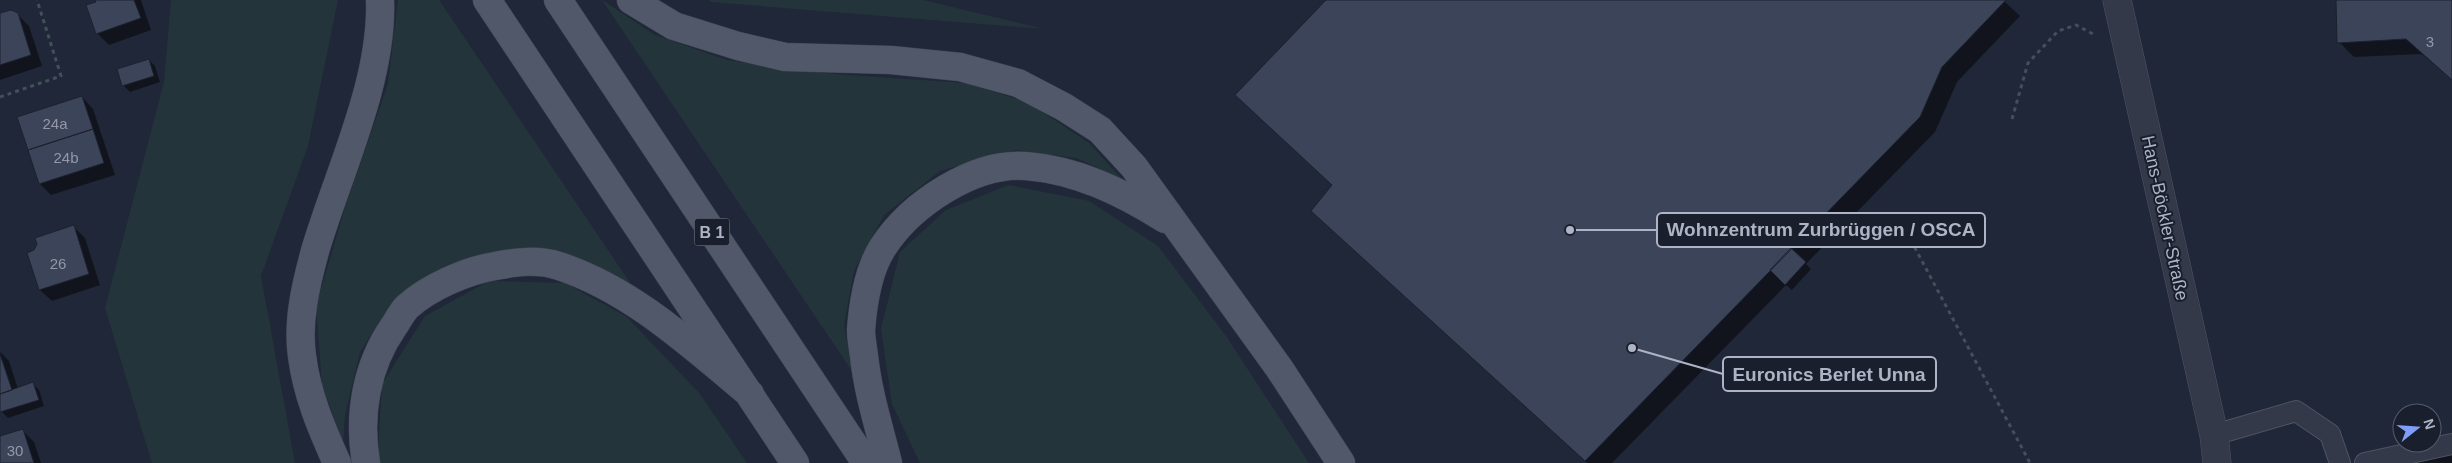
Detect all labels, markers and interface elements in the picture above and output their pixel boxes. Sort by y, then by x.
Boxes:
house number: 3 [2426,33,2434,50]
house number: 24a [42,115,68,132]
street label: Hans-Böckler-Straße [2138,134,2192,302]
house number: 24b [53,149,79,166]
callout: Wohnzentrum Zurbrüggen / OSCA [1657,213,1985,247]
road number: B 1 [694,218,730,246]
text: Wohnzentrum Zurbrüggen / OSCA [1667,219,1976,240]
house number: 26 [50,255,66,272]
callout: Euronics Berlet Unna [1723,357,1936,391]
text: Euronics Berlet Unna [1732,364,1926,385]
north arrow [2392,403,2442,453]
text: N [2420,417,2439,431]
house number: 30 [7,442,23,459]

